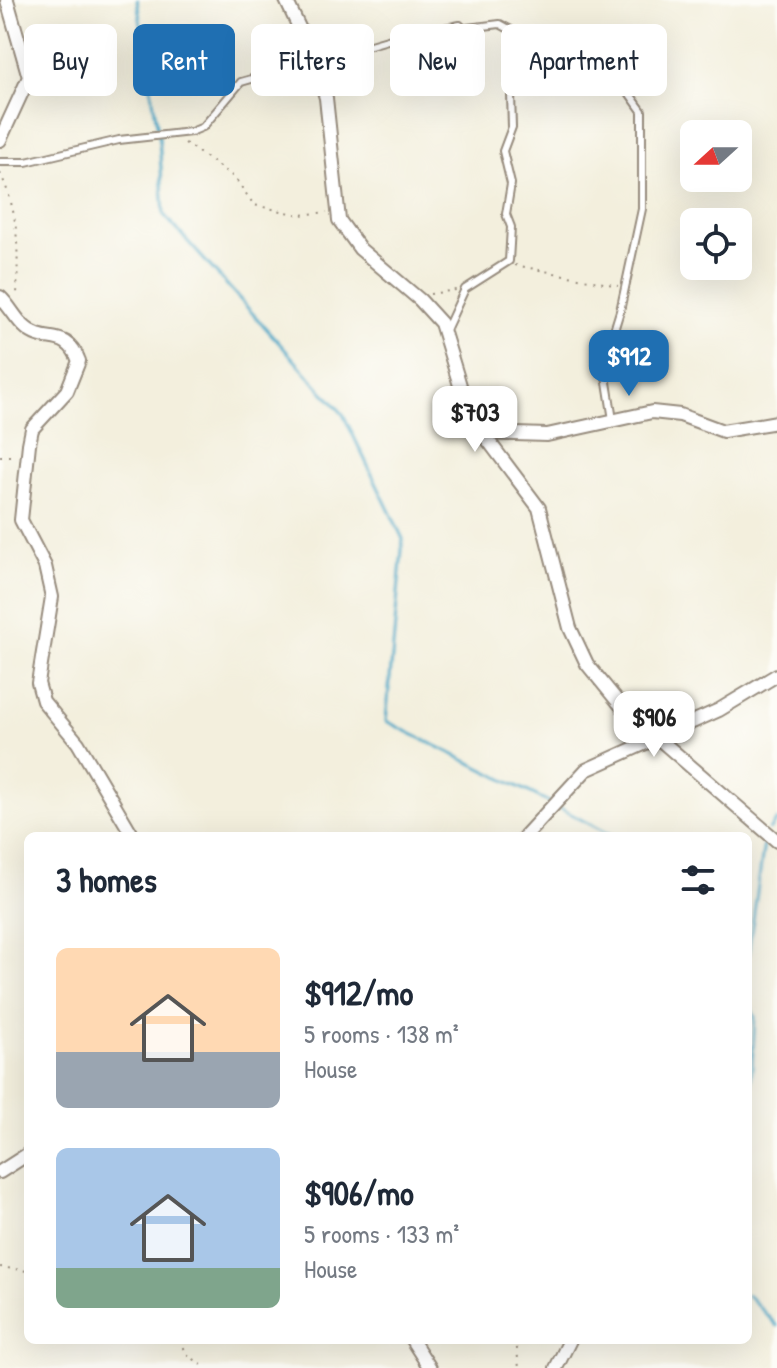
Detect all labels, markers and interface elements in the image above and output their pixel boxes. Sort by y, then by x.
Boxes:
chip: Buy [24,24,117,96]
chip: Rent [133,24,235,96]
chip: Filters [251,24,374,96]
chip: New [390,24,485,96]
chip: Apartment [501,24,667,96]
north arrow [680,120,752,192]
map controls [680,120,752,280]
button: locate [680,208,752,280]
pin: $912 [582,330,676,398]
text: $912 [607,338,651,373]
pin: $703 [428,386,522,454]
text: $703 [450,394,500,429]
pin: $906 [607,691,701,759]
text: $906 [632,699,676,734]
text: 3 homes [56,857,157,903]
icon: filters [676,858,720,902]
text: $912/mo [304,970,413,1016]
icon: home [120,980,216,1076]
text: 5 rooms · 138 m² [304,1016,459,1051]
text: House [304,1051,357,1086]
text: $906/mo [304,1170,414,1216]
icon: home [120,1180,216,1276]
text: 5 rooms · 133 m² [304,1216,459,1251]
text: House [304,1251,357,1286]

